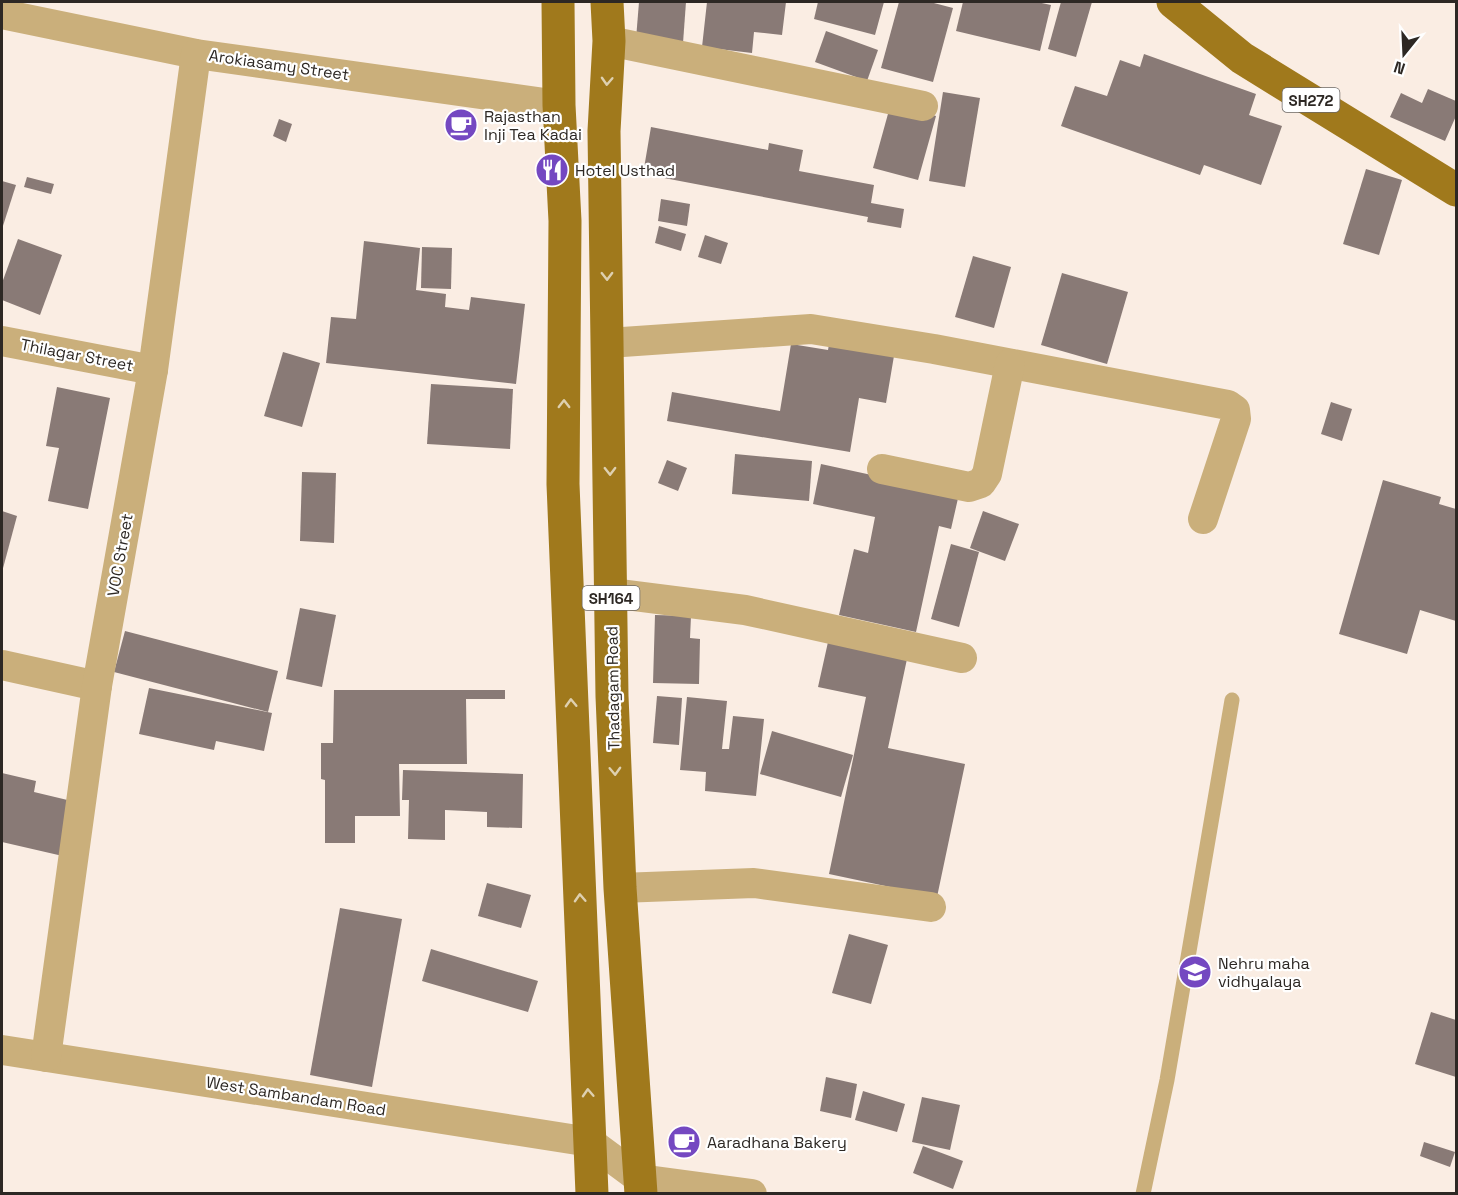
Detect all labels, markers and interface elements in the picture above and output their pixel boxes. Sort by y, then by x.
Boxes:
north arrow [1374,24,1434,84]
street label: Arokiasamy Street [208,45,350,85]
text: N [1391,56,1408,79]
one-way arrow [600,76,613,85]
road number: SH272 [1282,88,1340,112]
place label: Rajasthan Inji Tea Kadai [484,106,582,145]
cafe icon: Rajasthan Inji Tea Kadai [443,107,479,143]
restaurant icon: Hotel Usthad [534,152,570,188]
place label: Hotel Usthad [575,160,675,181]
one-way arrow [601,271,613,280]
street label: Thilagar Street [19,334,135,376]
one-way arrow [557,399,570,408]
one-way arrow [603,466,616,475]
street label: VOC Street [102,512,138,598]
road number: SH164 [582,586,640,610]
street label: Thadagam Road [601,626,625,750]
one-way arrow [565,699,578,708]
one-way arrow [609,766,622,775]
one-way arrow [573,894,586,903]
place label: Nehru maha vidhyalaya [1218,953,1310,992]
school or university icon: Nehru maha vidhyalaya [1177,954,1213,990]
street label: West Sambandam Road [205,1071,387,1121]
one-way arrow [582,1089,595,1098]
cafe icon: Aaradhana Bakery [666,1124,702,1160]
place label: Aaradhana Bakery [707,1132,847,1153]

